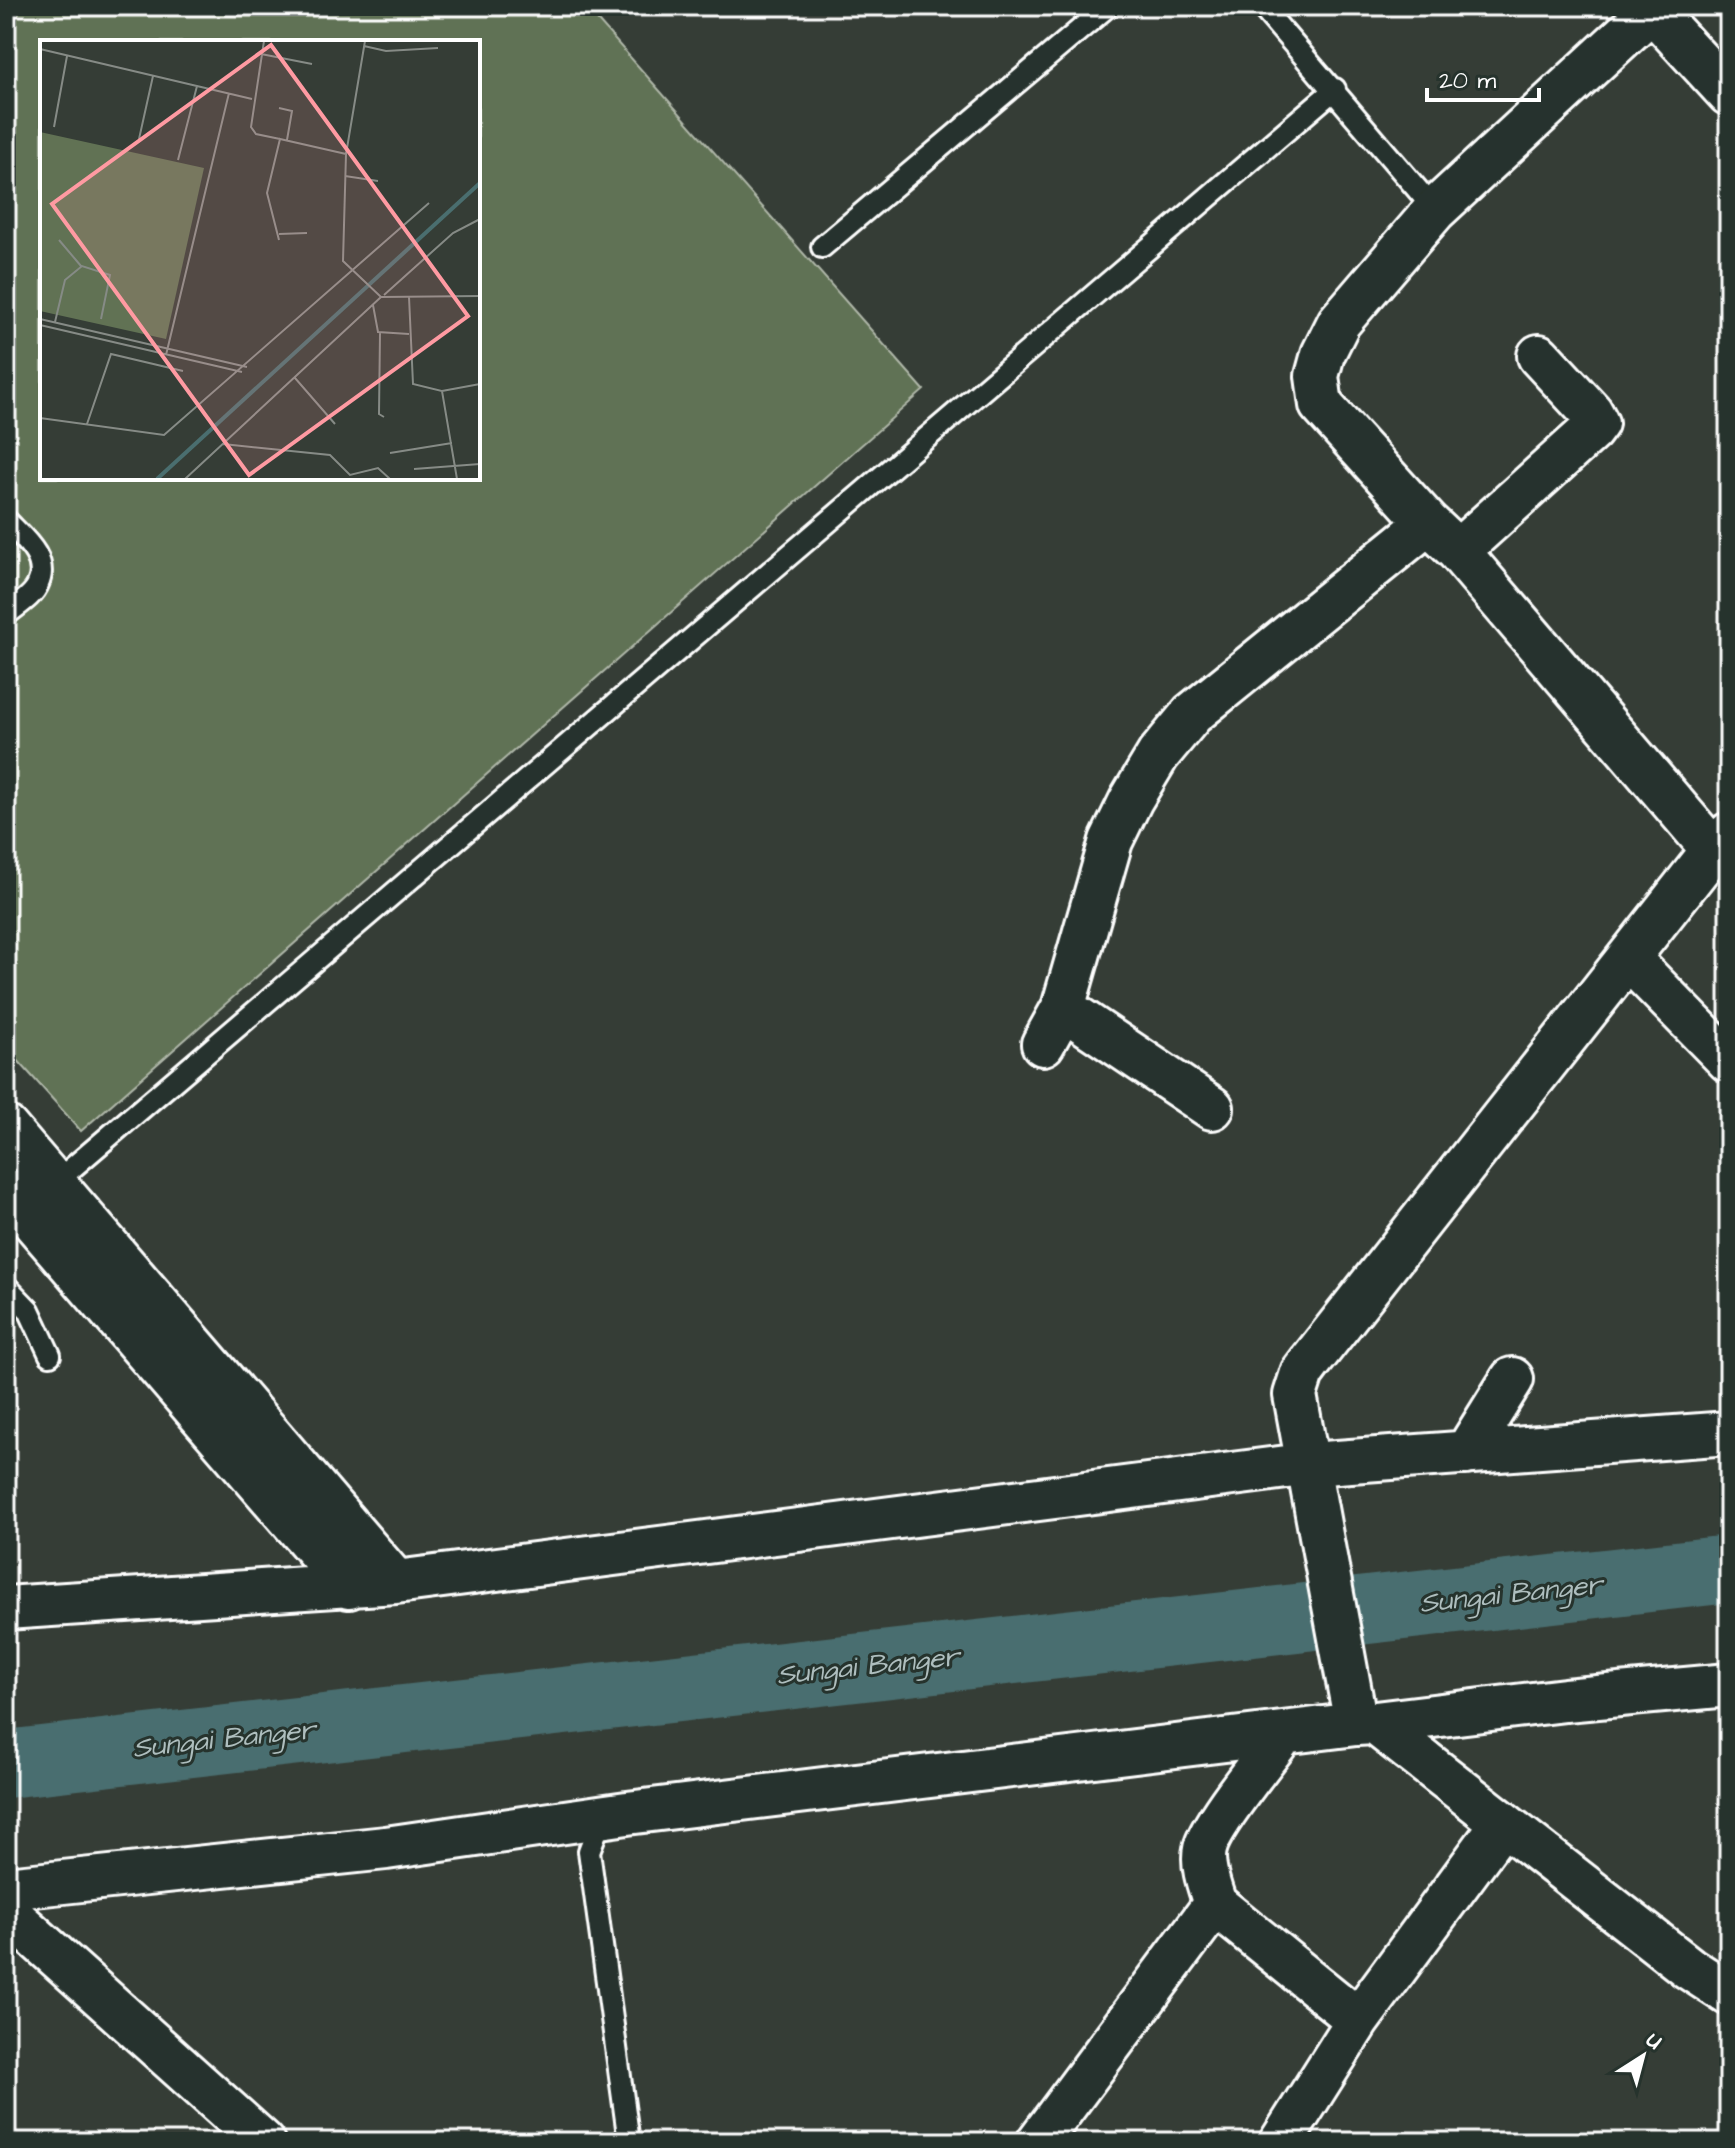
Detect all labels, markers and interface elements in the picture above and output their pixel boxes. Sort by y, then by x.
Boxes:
inset map [40,40,480,480]
scale bar [1427,52,1539,102]
text: 20 m [1439,64,1496,98]
water label: Sungai Banger [1418,1565,1607,1624]
water label: Sungai Banger [775,1637,964,1696]
water label: Sungai Banger [131,1710,320,1769]
north arrow [1603,2016,1683,2096]
text: U [1640,2025,1668,2057]

